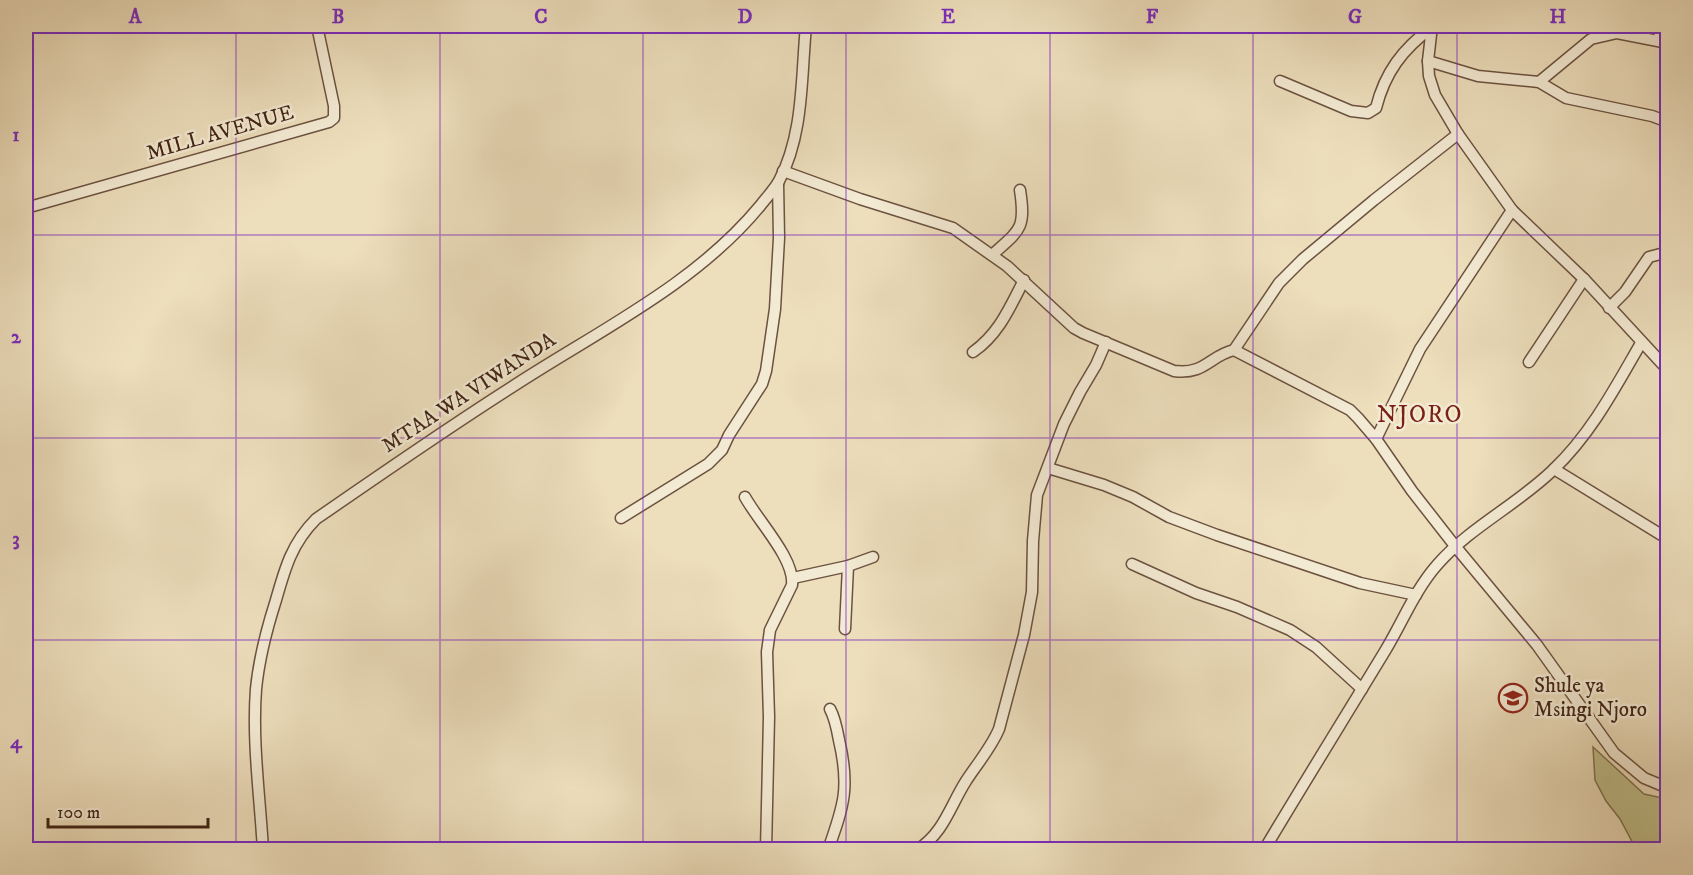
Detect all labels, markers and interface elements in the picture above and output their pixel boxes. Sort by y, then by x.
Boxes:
text: A [128,5,143,30]
text: B [332,5,344,30]
text: C [534,5,548,30]
text: D [738,5,753,30]
text: E [941,5,955,30]
text: F [1146,5,1159,30]
text: G [1348,5,1362,30]
text: H [1550,5,1567,30]
street label: MILL AVENUE [143,100,297,166]
text: 1 [12,123,20,148]
text: 2 [11,325,22,350]
street label: MTAA WA VIWANDA [377,327,561,459]
district label: NJORO [1377,400,1463,430]
text: 3 [12,527,20,552]
place label: Shule ya Msingi Njoro [1534,673,1647,723]
school or university icon: Shule ya Msingi Njoro [1497,682,1529,714]
text: 4 [10,730,23,755]
scale bar [48,791,208,829]
text: 100 m [57,802,100,824]

